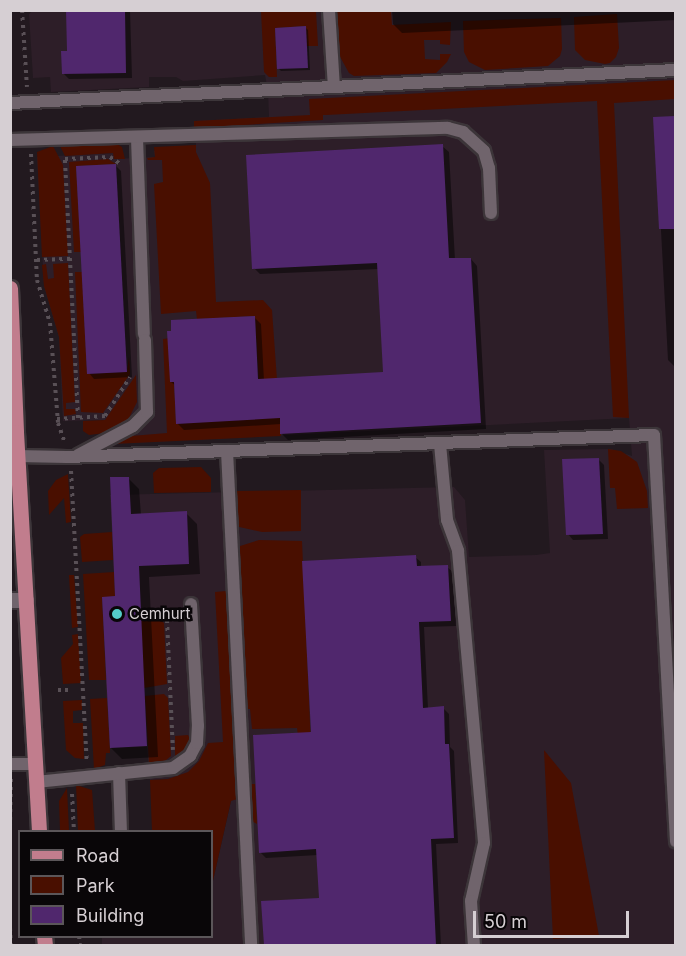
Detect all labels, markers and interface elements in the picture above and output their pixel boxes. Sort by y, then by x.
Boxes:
place label: Cemhurt [129,605,190,623]
marker: Cemhurt [110,607,124,621]
legend [18,830,213,938]
text: Road [76,845,119,866]
text: Park [76,875,115,896]
scale bar [476,899,632,937]
text: Building [76,905,144,926]
text: 50 m [484,911,527,932]

